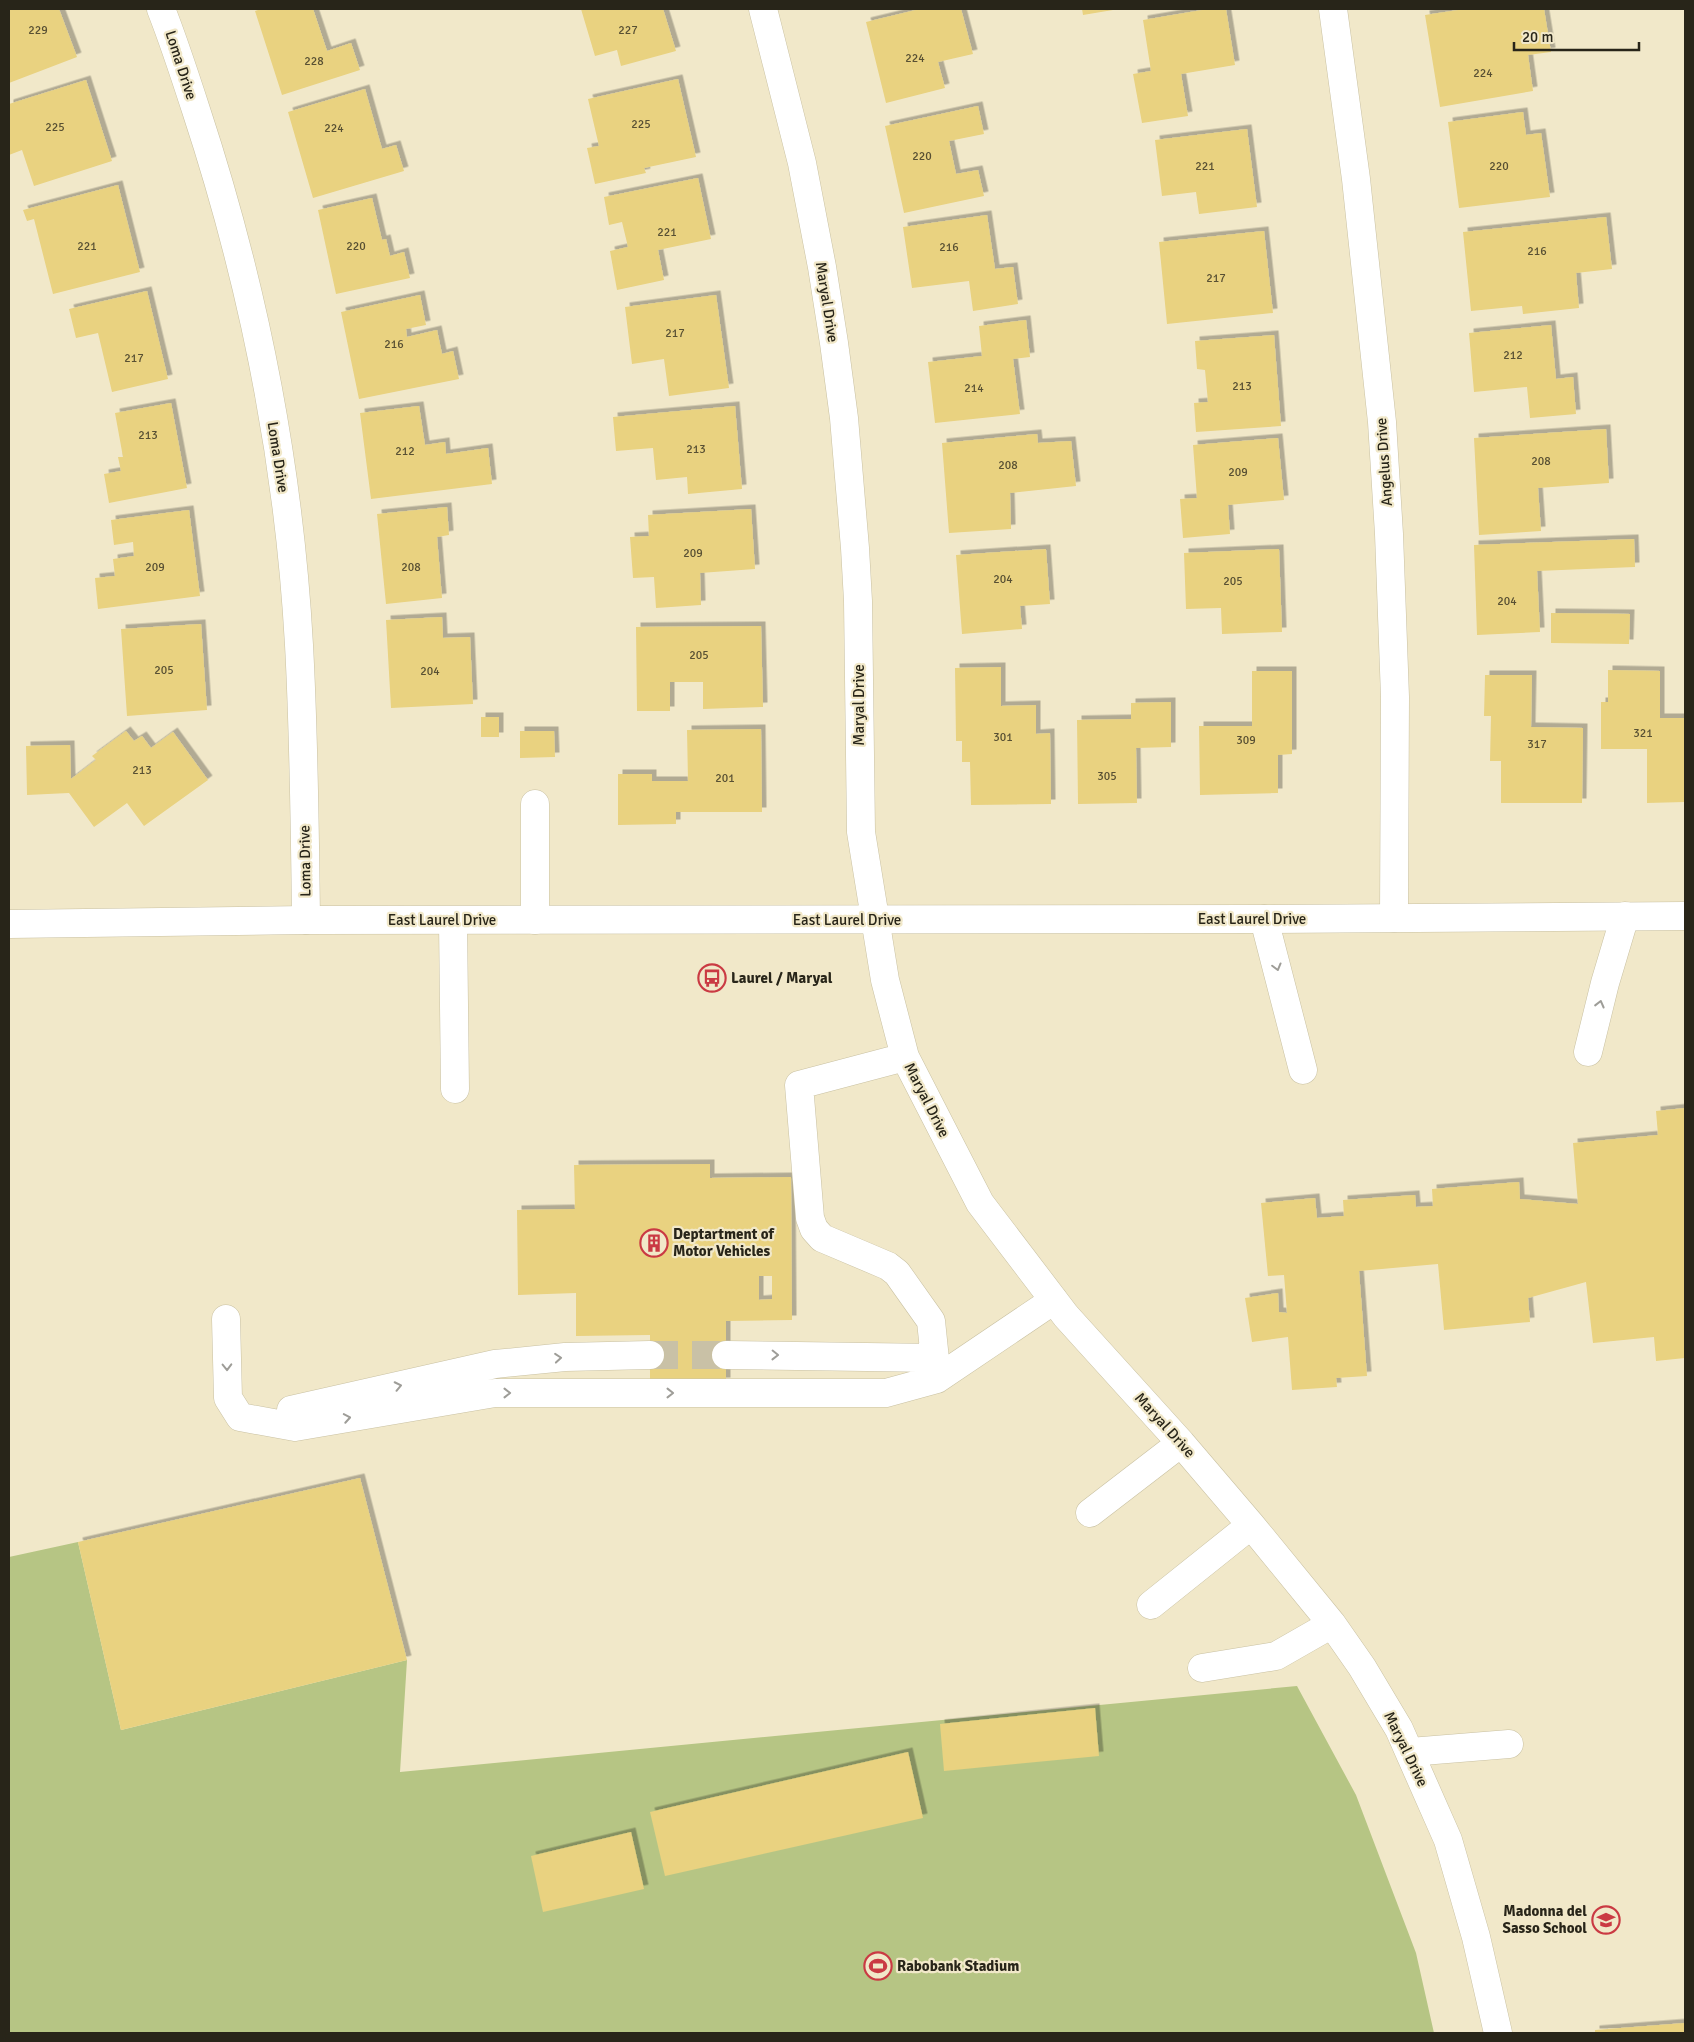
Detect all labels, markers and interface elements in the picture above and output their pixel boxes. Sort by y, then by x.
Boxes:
scale bar [1514,20,1639,52]
house number: 229 [28,23,48,38]
house number: 227 [618,23,638,38]
street label: Loma Drive [161,28,201,102]
text: 20 m [1522,28,1553,46]
house number: 224 [905,51,925,66]
house number: 228 [304,54,324,69]
house number: 224 [1473,66,1493,81]
house number: 225 [631,117,651,132]
house number: 225 [45,120,65,135]
house number: 224 [324,121,344,136]
house number: 220 [912,149,932,164]
house number: 221 [1195,159,1215,174]
house number: 220 [1489,159,1509,174]
house number: 221 [657,225,677,240]
house number: 221 [77,239,97,254]
house number: 220 [346,239,366,254]
house number: 216 [939,240,959,255]
house number: 216 [1527,244,1547,259]
street label: Maryal Drive [812,260,842,344]
house number: 217 [1206,271,1226,286]
house number: 217 [665,326,685,341]
house number: 216 [384,337,404,352]
house number: 212 [1503,348,1523,363]
house number: 217 [124,351,144,366]
house number: 213 [1232,379,1252,394]
house number: 214 [964,381,984,396]
street label: Angelus Drive [1372,417,1396,507]
street label: Loma Drive [264,420,292,494]
house number: 213 [138,428,158,443]
house number: 213 [686,442,706,457]
house number: 212 [395,444,415,459]
house number: 208 [1531,454,1551,469]
house number: 208 [998,458,1018,473]
house number: 209 [1228,465,1248,480]
house number: 209 [683,546,703,561]
house number: 209 [145,560,165,575]
house number: 208 [401,560,421,575]
house number: 204 [993,572,1013,587]
house number: 205 [1223,574,1243,589]
house number: 204 [1497,594,1517,609]
house number: 205 [689,648,709,663]
house number: 205 [154,663,174,678]
house number: 204 [420,664,440,679]
street label: Maryal Drive [850,664,868,746]
house number: 321 [1633,726,1653,741]
house number: 301 [993,730,1013,745]
house number: 309 [1236,733,1256,748]
house number: 317 [1527,737,1547,752]
house number: 213 [132,763,152,778]
house number: 305 [1097,769,1117,784]
house number: 201 [715,771,735,786]
street label: Loma Drive [295,825,315,897]
street label: East Laurel Drive [1198,910,1306,928]
street label: East Laurel Drive [388,911,496,929]
street label: East Laurel Drive [793,911,901,929]
one-way arrow [1271,962,1282,971]
bus stop icon: Laurel / Maryal [697,963,727,993]
place label: Laurel / Maryal [731,969,833,987]
one-way arrow [1594,1000,1605,1009]
street label: Maryal Drive [901,1060,953,1140]
place label: Deptartment of Motor Vehicles [673,1225,775,1260]
building icon: Deptartment of Motor Vehicles [639,1228,669,1258]
one-way arrow [772,1350,779,1360]
one-way arrow [554,1353,562,1364]
one-way arrow [222,1364,232,1372]
one-way arrow [394,1381,403,1392]
one-way arrow [504,1388,512,1398]
one-way arrow [666,1388,674,1398]
street label: Maryal Drive [1131,1389,1199,1461]
one-way arrow [343,1413,352,1423]
street label: Maryal Drive [1380,1709,1432,1789]
place label: Madonna del Sasso School [1503,1902,1587,1937]
school or university icon: Madonna del Sasso School [1591,1905,1621,1935]
sports icon: Rabobank Stadium [863,1951,893,1981]
place label: Rabobank Stadium [897,1957,1019,1975]

